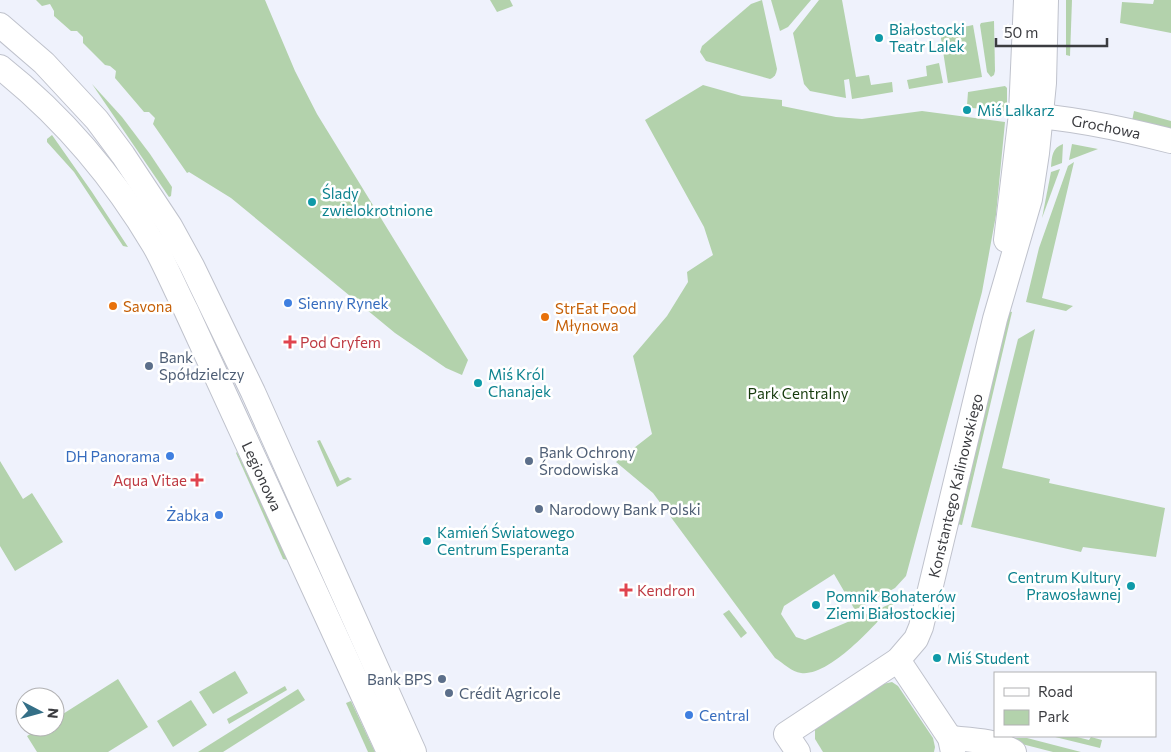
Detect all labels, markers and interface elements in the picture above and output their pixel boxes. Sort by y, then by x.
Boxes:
scale bar [996,15,1107,47]
place label: Białostocki Teatr Lalek [889,20,965,55]
text: 50 m [1004,23,1038,41]
marker: Białostocki Teatr Lalek [873,32,885,44]
place label: Miś Lalkarz [977,101,1055,119]
marker: Miś Lalkarz [961,104,973,116]
street label: Grochowa [1070,111,1143,142]
place label: Ślady zwielokrotnione [322,183,433,219]
marker: Ślady zwielokrotnione [306,196,318,208]
place label: Sienny Rynek [298,294,389,312]
place label: Savona [123,297,172,315]
marker: Sienny Rynek [282,297,294,309]
place label: StrEat Food Młynowa [555,299,636,334]
marker: Savona [107,300,119,312]
marker: StrEat Food Młynowa [539,311,551,323]
place label: Pod Gryfem [300,333,381,351]
marker: Pod Gryfem [284,336,296,348]
place label: Bank Spółdzielczy [159,348,245,383]
marker: Bank Spółdzielczy [143,360,155,372]
place label: Miś Król Chanajek [488,365,551,400]
marker: Miś Król Chanajek [472,377,484,389]
park label: Park Centralny [748,384,849,402]
street label: Konstantego Kalinowskiego [924,392,986,580]
street label: Legionowa [239,439,286,514]
place label: Bank Ochrony Środowiska [539,443,636,478]
place label: DH Panorama [65,447,160,465]
marker: DH Panorama [164,450,176,462]
marker: Bank Ochrony Środowiska [523,455,535,467]
place label: Aqua Vitae [113,471,187,489]
marker: Aqua Vitae [191,474,203,486]
place label: Narodowy Bank Polski [549,500,701,518]
marker: Narodowy Bank Polski [533,503,545,515]
place label: Żabka [166,506,209,524]
marker: Żabka [213,509,225,521]
place label: Kamień Światowego Centrum Esperanta [437,522,575,558]
marker: Kamień Światowego Centrum Esperanta [421,535,433,547]
place label: Centrum Kultury Prawosławnej [1007,568,1121,603]
marker: Centrum Kultury Prawosławnej [1125,580,1137,592]
place label: Kendron [637,581,695,599]
marker: Kendron [619,583,633,597]
place label: Pomnik Bohaterów Ziemi Białostockiej [826,587,956,622]
marker: Pomnik Bohaterów Ziemi Białostockiej [810,599,822,611]
place label: Miś Student [947,649,1029,667]
marker: Miś Student [931,652,943,664]
place label: Bank BPS [367,670,432,688]
legend [994,672,1156,737]
marker: Bank BPS [436,673,448,685]
text: Road [1038,682,1073,700]
place label: Crédit Agricole [459,684,561,702]
north arrow [15,687,65,737]
marker: Crédit Agricole [443,687,455,699]
place label: Central [699,706,749,724]
text: N [44,707,62,720]
text: Park [1038,707,1069,725]
marker: Central [683,709,695,721]

